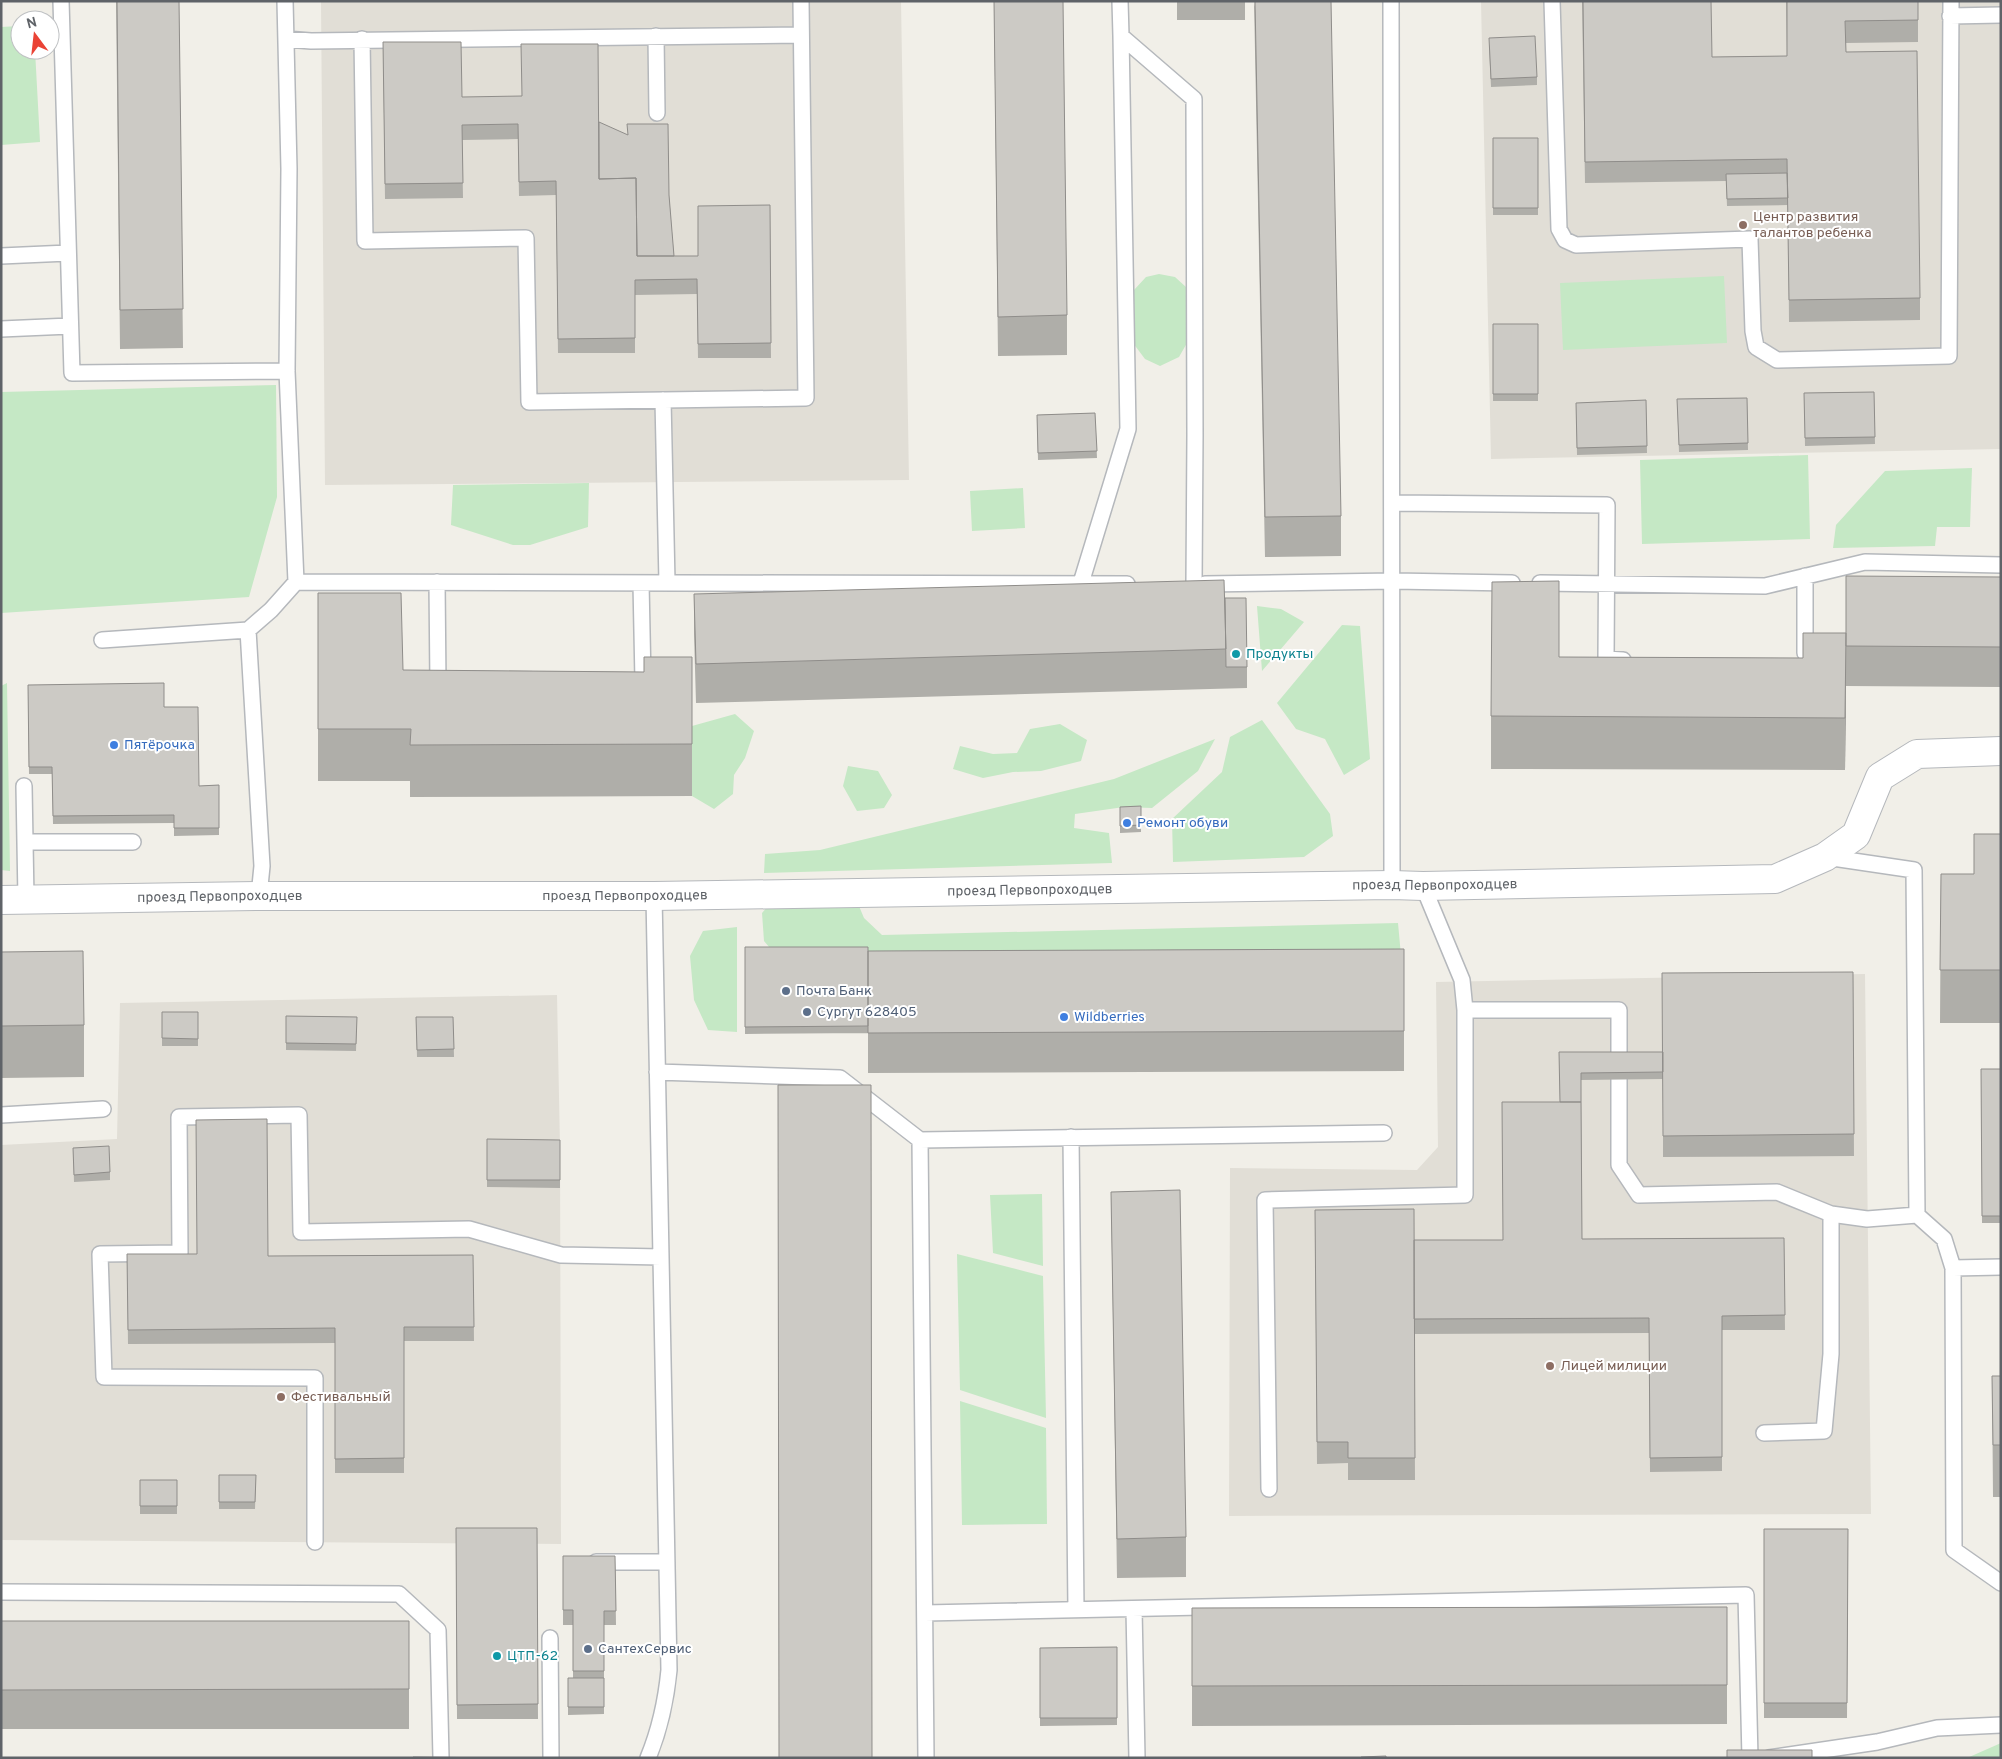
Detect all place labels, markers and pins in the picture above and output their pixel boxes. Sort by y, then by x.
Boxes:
place label: Центр развития талантов ребенка [1753,209,1872,242]
marker: Центр развития талантов ребенка [1737,219,1749,231]
place label: Продукты [1246,646,1313,663]
marker: Продукты [1230,648,1242,660]
place label: Пятёрочка [124,737,195,754]
marker: Пятёрочка [108,739,120,751]
place label: Ремонт обуви [1137,815,1228,832]
marker: Ремонт обуви [1121,817,1133,829]
place label: Почта Банк [796,983,872,1000]
marker: Почта Банк [780,985,792,997]
place label: Сургут 628405 [817,1004,917,1021]
marker: Сургут 628405 [801,1006,813,1018]
place label: Wildberries [1074,1009,1145,1026]
marker: Wildberries [1058,1011,1070,1023]
place label: Лицей милиции [1560,1358,1667,1375]
marker: Лицей милиции [1544,1360,1556,1372]
place label: Фестивальный [291,1389,391,1406]
marker: Фестивальный [275,1391,287,1403]
place label: СантехСервис [598,1641,692,1658]
marker: СантехСервис [582,1643,594,1655]
place label: ЦТП-62 [507,1648,558,1665]
marker: ЦТП-62 [491,1650,503,1662]

